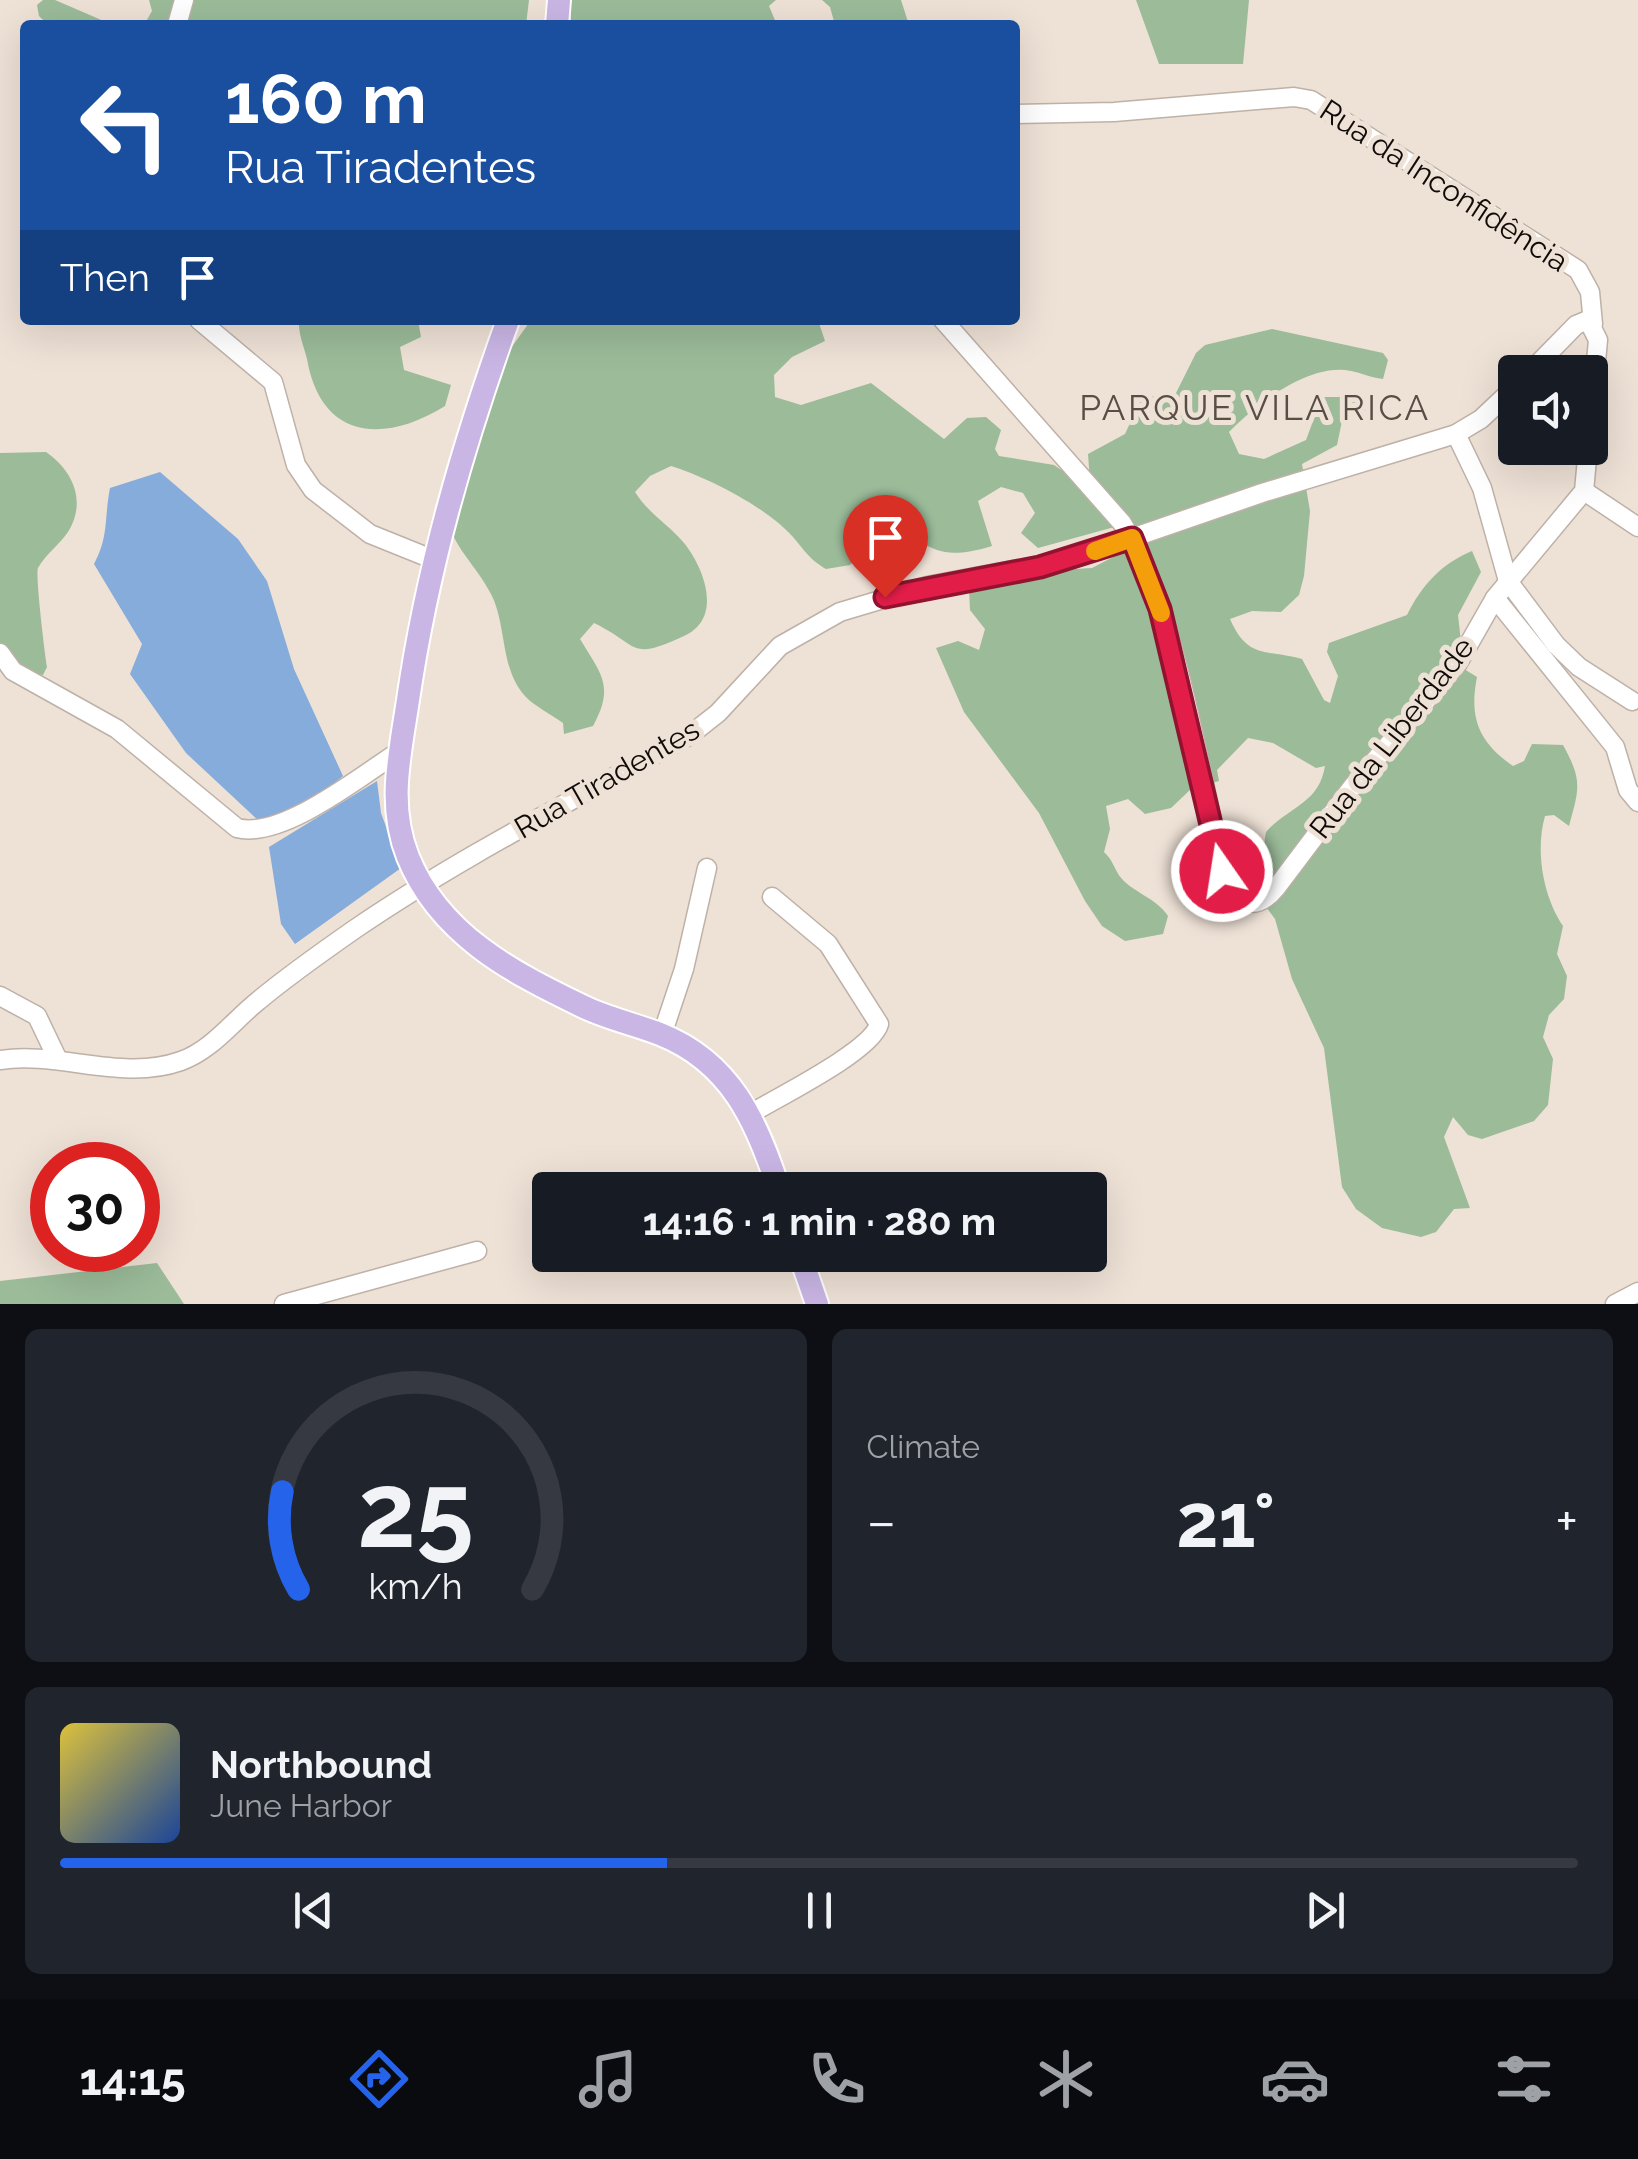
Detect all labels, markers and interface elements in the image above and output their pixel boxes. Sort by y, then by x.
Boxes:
text: 160 m [225,57,427,139]
icon: left [60,60,190,190]
street label: Rua da Inconfidência [1314,92,1575,279]
text: Rua Tiradentes [225,141,536,194]
icon: arrive [170,250,225,305]
text: Then [60,255,150,300]
map controls [1498,355,1608,465]
button: sound [1498,355,1608,465]
district label: PARQUE VILA RICA [1079,387,1431,428]
pin [843,495,928,598]
icon: arrive [858,510,913,565]
street label: Rua da Liberdade [1302,630,1481,845]
street label: Rua Tiradentes [508,712,705,846]
position arrow [1170,819,1274,923]
speed limit sign: 30 [30,1142,160,1272]
text: 14:16 · 1 min · 280 m [643,1199,996,1244]
text: Climate [867,1428,980,1465]
text: 25 [358,1449,474,1571]
text: 21° [1176,1476,1275,1565]
text: − [867,1489,896,1554]
text: + [1555,1489,1578,1554]
text: km/h [369,1565,463,1607]
text: Northbound [210,1742,432,1787]
text: June Harbor [210,1787,392,1824]
icon: previous [286,1883,341,1938]
icon: pause [792,1883,847,1938]
icon: next [1298,1883,1353,1938]
icon: directions [344,2044,414,2114]
icon: music [573,2044,643,2114]
icon: phone [802,2044,872,2114]
icon: climate [1031,2044,1101,2114]
icon: car [1260,2044,1330,2114]
icon: filters [1489,2044,1559,2114]
text: 14:15 [79,2053,186,2106]

